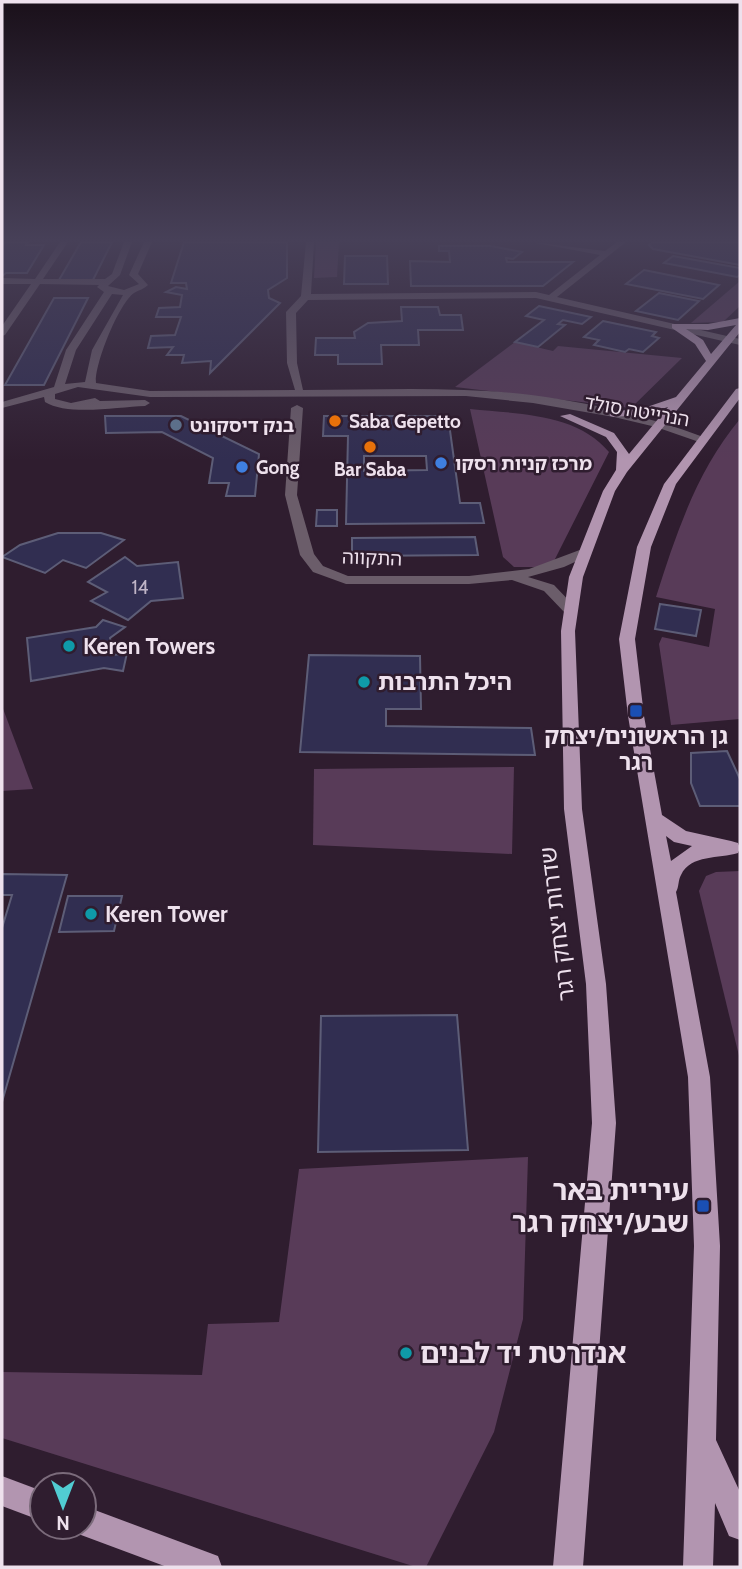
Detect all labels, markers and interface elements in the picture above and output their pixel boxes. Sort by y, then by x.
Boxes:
street label: הנרייטה סולד [583,390,691,432]
place label: Saba Gepetto [349,410,461,433]
marker: Saba Gepetto [327,413,343,429]
place label: בנק דיסקונט [190,414,294,437]
marker: בנק דיסקונט [168,417,184,433]
marker: Bar Saba [362,439,378,455]
place label: מרכז קניות רסקו [455,452,592,475]
marker: מרכז קניות רסקו [433,455,449,471]
place label: Gong [256,456,300,479]
place label: Bar Saba [334,458,407,481]
marker: Gong [234,459,250,475]
street label: התקווה [342,545,402,571]
house number: 14 [131,576,149,599]
place label: Keren Towers [83,632,216,660]
marker: Keren Towers [61,638,77,654]
place label: היכל התרבות [378,668,512,696]
marker: היכל התרבות [356,674,372,690]
marker: גן הראשונים/יצחק רגר [628,703,644,719]
place label: גן הראשונים/יצחק רגר [544,722,728,776]
street label: שדרות יצחק רגר [534,845,580,1003]
place label: Keren Tower [105,900,228,928]
marker: Keren Tower [83,906,99,922]
place label: עיריית באר שבע/יצחק רגר [512,1173,689,1239]
marker: עיריית באר שבע/יצחק רגר [695,1198,711,1214]
place label: אנדרטת יד לבנים [420,1336,627,1370]
marker: אנדרטת יד לבנים [398,1345,414,1361]
north arrow [28,1471,98,1541]
text: N [56,1511,70,1534]

